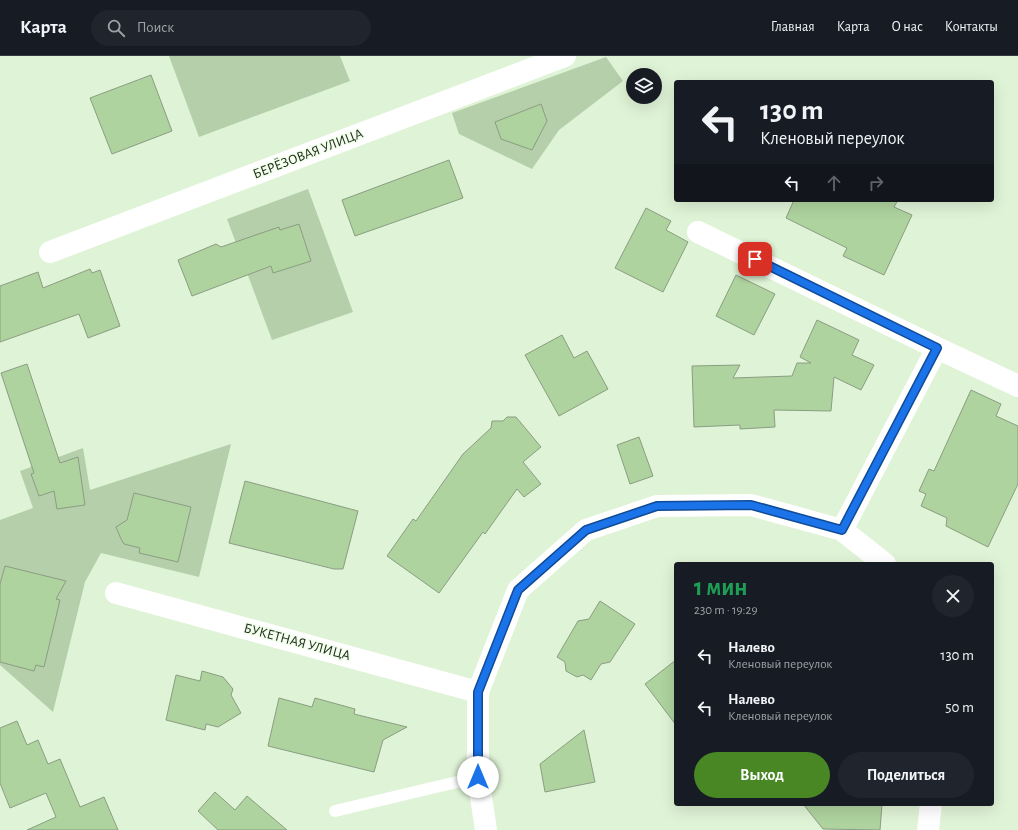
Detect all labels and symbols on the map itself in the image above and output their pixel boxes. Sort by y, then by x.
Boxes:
street label: БЕРЁЗОВАЯ УЛИЦА [250,125,365,181]
pin [738,242,772,276]
street label: БУКЕТНАЯ УЛИЦА [242,621,352,663]
position arrow [457,756,499,798]

